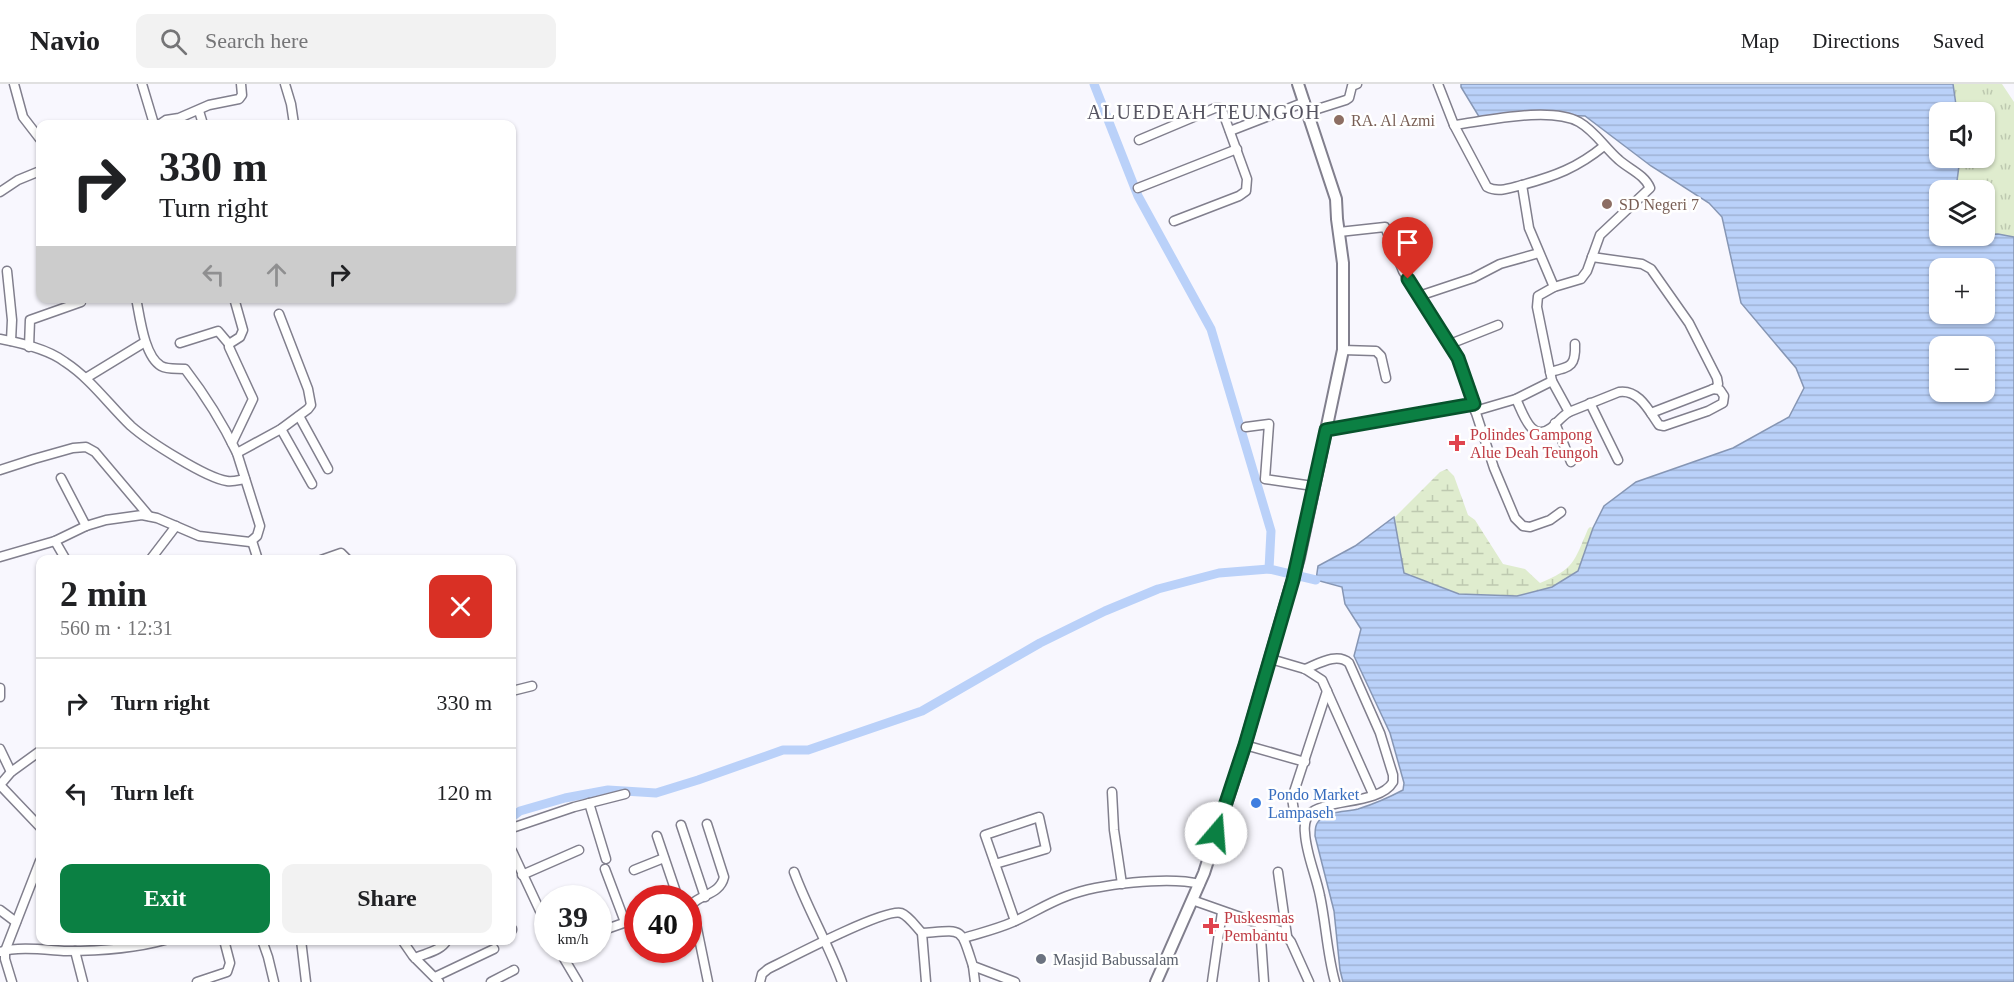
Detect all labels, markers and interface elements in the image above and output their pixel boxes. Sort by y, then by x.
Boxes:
search box [136,14,556,68]
text: Navio [30,25,100,56]
icon: search [157,25,190,58]
text: Search here [205,28,308,53]
text: Map [1741,29,1779,53]
text: Directions [1812,29,1900,53]
text: Saved [1933,29,1984,53]
district label: ALUEDEAH TEUNGOH [1087,101,1321,123]
map controls [1929,102,1995,402]
button: sound [1929,102,1995,168]
place label: RA. Al Azmi [1351,112,1436,129]
marker: RA. Al Azmi [1332,113,1346,127]
icon: right [60,144,138,222]
text: 330 m [159,144,268,190]
button: layers [1929,180,1995,246]
text: Turn right [159,193,268,223]
place label: SD Negeri 7 [1619,196,1699,214]
marker: SD Negeri 7 [1600,197,1614,211]
pin [1382,217,1433,279]
icon: arrive [1391,226,1424,259]
icon: left [197,258,230,291]
icon: ahead [260,258,293,291]
icon: right [323,258,356,291]
button: + [1929,258,1995,324]
button: − [1929,336,1995,402]
place label: Polindes Gampong Alue Deah Teungoh [1470,426,1598,462]
marker: Polindes Gampong Alue Deah Teungoh [1448,434,1466,452]
text: 2 min [60,574,147,614]
button: close [429,575,492,638]
text: 560 m · 12:31 [60,617,173,639]
icon: right [60,687,93,720]
text: Turn right [111,690,210,715]
text: 330 m [436,690,492,715]
icon: left [60,777,93,810]
text: Turn left [111,780,194,805]
text: 120 m [436,780,492,805]
place label: Pondo Market Lampaseh [1268,786,1360,822]
marker: Pondo Market Lampaseh [1249,796,1263,810]
position arrow [1184,801,1248,865]
button: Exit [60,864,270,933]
button: Share [282,864,492,933]
speed limit sign: 40 [624,885,702,963]
text: 39 [558,900,588,933]
place label: Puskesmas Pembantu [1224,909,1294,944]
marker: Puskesmas Pembantu [1202,917,1220,935]
text: km/h [558,931,588,947]
place label: Masjid Babussalam [1053,951,1179,969]
marker: Masjid Babussalam [1034,952,1048,966]

